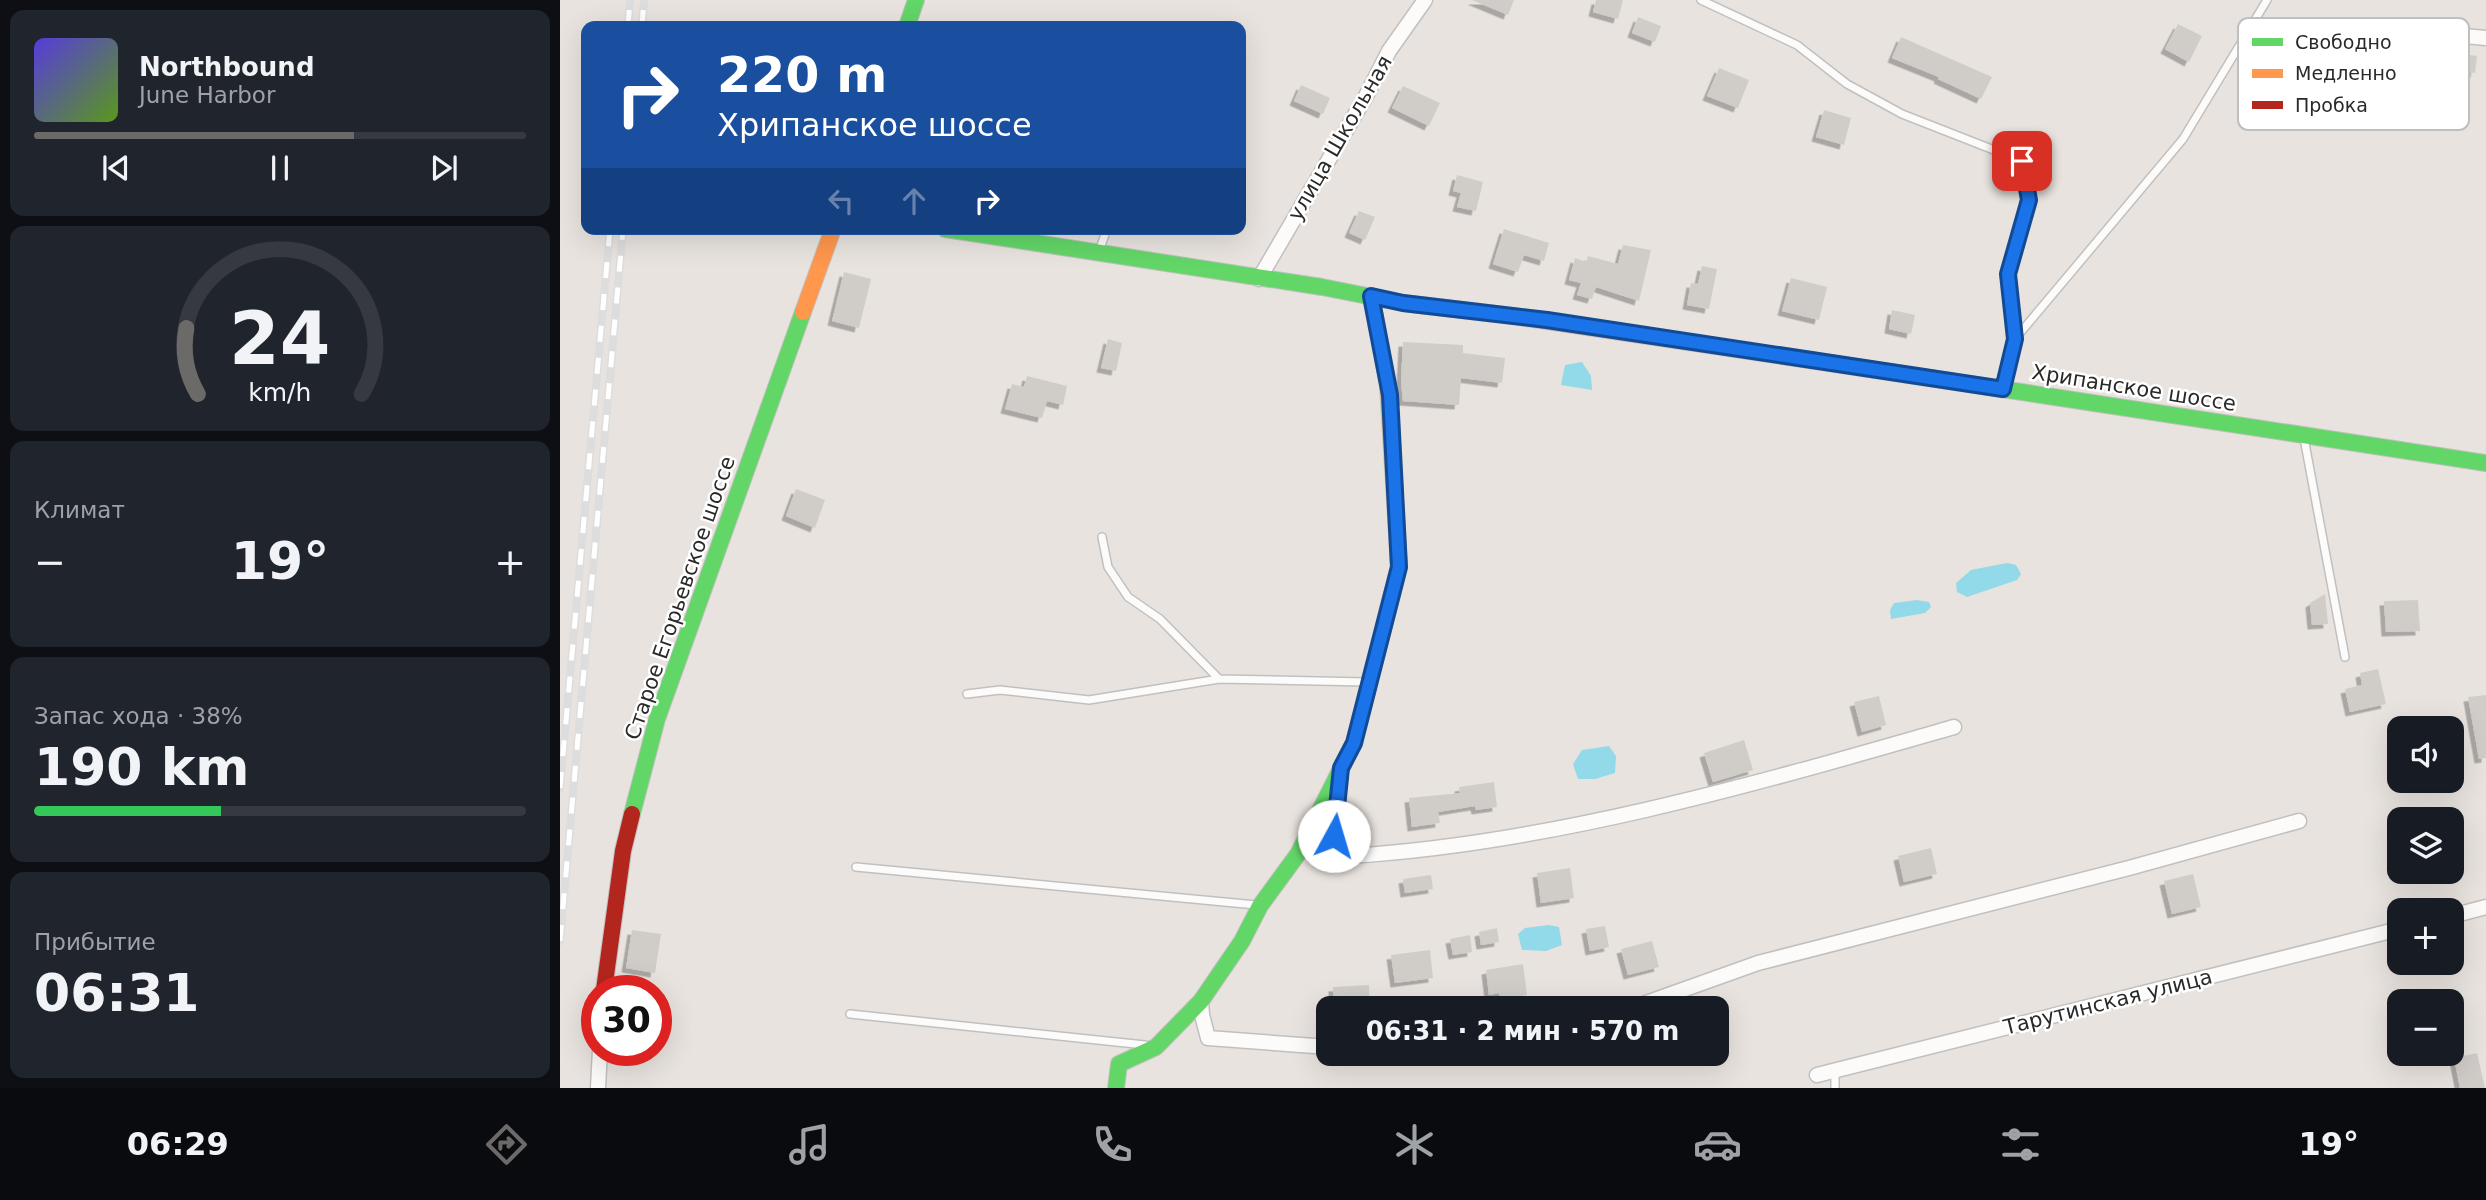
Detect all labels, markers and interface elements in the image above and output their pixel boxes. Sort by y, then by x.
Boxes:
legend [2238,18,2469,130]
text: Свободно [2295,31,2392,53]
text: 220 m [717,47,887,104]
icon: right [602,49,693,140]
street label: улица Школьная [1283,51,1397,225]
text: Northbound [139,52,315,82]
text: Медленно [2295,62,2397,84]
text: June Harbor [139,82,275,108]
text: Пробка [2295,94,2368,116]
text: Хрипанское шоссе [717,106,1032,144]
pin [1992,131,2052,191]
icon: arrive [2003,142,2041,180]
icon: previous [97,149,135,187]
icon: pause [261,149,299,187]
icon: next [425,149,463,187]
icon: left [822,182,860,220]
icon: ahead [895,182,933,220]
icon: right [968,182,1006,220]
text: 24 [229,297,331,382]
street label: Хрипанское шоссе [2030,360,2238,416]
text: km/h [248,378,312,407]
street label: Старое Егорьевское шоссе [620,453,740,743]
text: Климат [34,497,125,523]
text: 19° [231,531,329,591]
text: − [34,540,66,584]
text: + [494,540,526,584]
text: Запас хода · 38% [34,703,243,729]
map controls [2387,716,2464,1066]
button: sound [2387,716,2464,793]
text: 190 km [34,737,249,797]
position arrow [1297,799,1371,873]
button: layers [2387,807,2464,884]
button: + [2387,898,2464,975]
text: Прибытие [34,929,156,955]
text: 06:31 [34,963,200,1023]
street label: Тарутинская улица [2000,964,2215,1040]
speed limit sign: 30 [581,975,672,1066]
button: − [2387,989,2464,1066]
text: 06:31 · 2 мин · 570 m [1366,1016,1679,1046]
icon: directions [482,1120,531,1169]
icon: music [785,1120,834,1169]
icon: phone [1088,1120,1137,1169]
icon: climate [1390,1120,1439,1169]
icon: car [1693,1120,1742,1169]
icon: filters [1996,1120,2045,1169]
text: 06:29 [127,1125,229,1163]
text: 19° [2299,1125,2359,1163]

